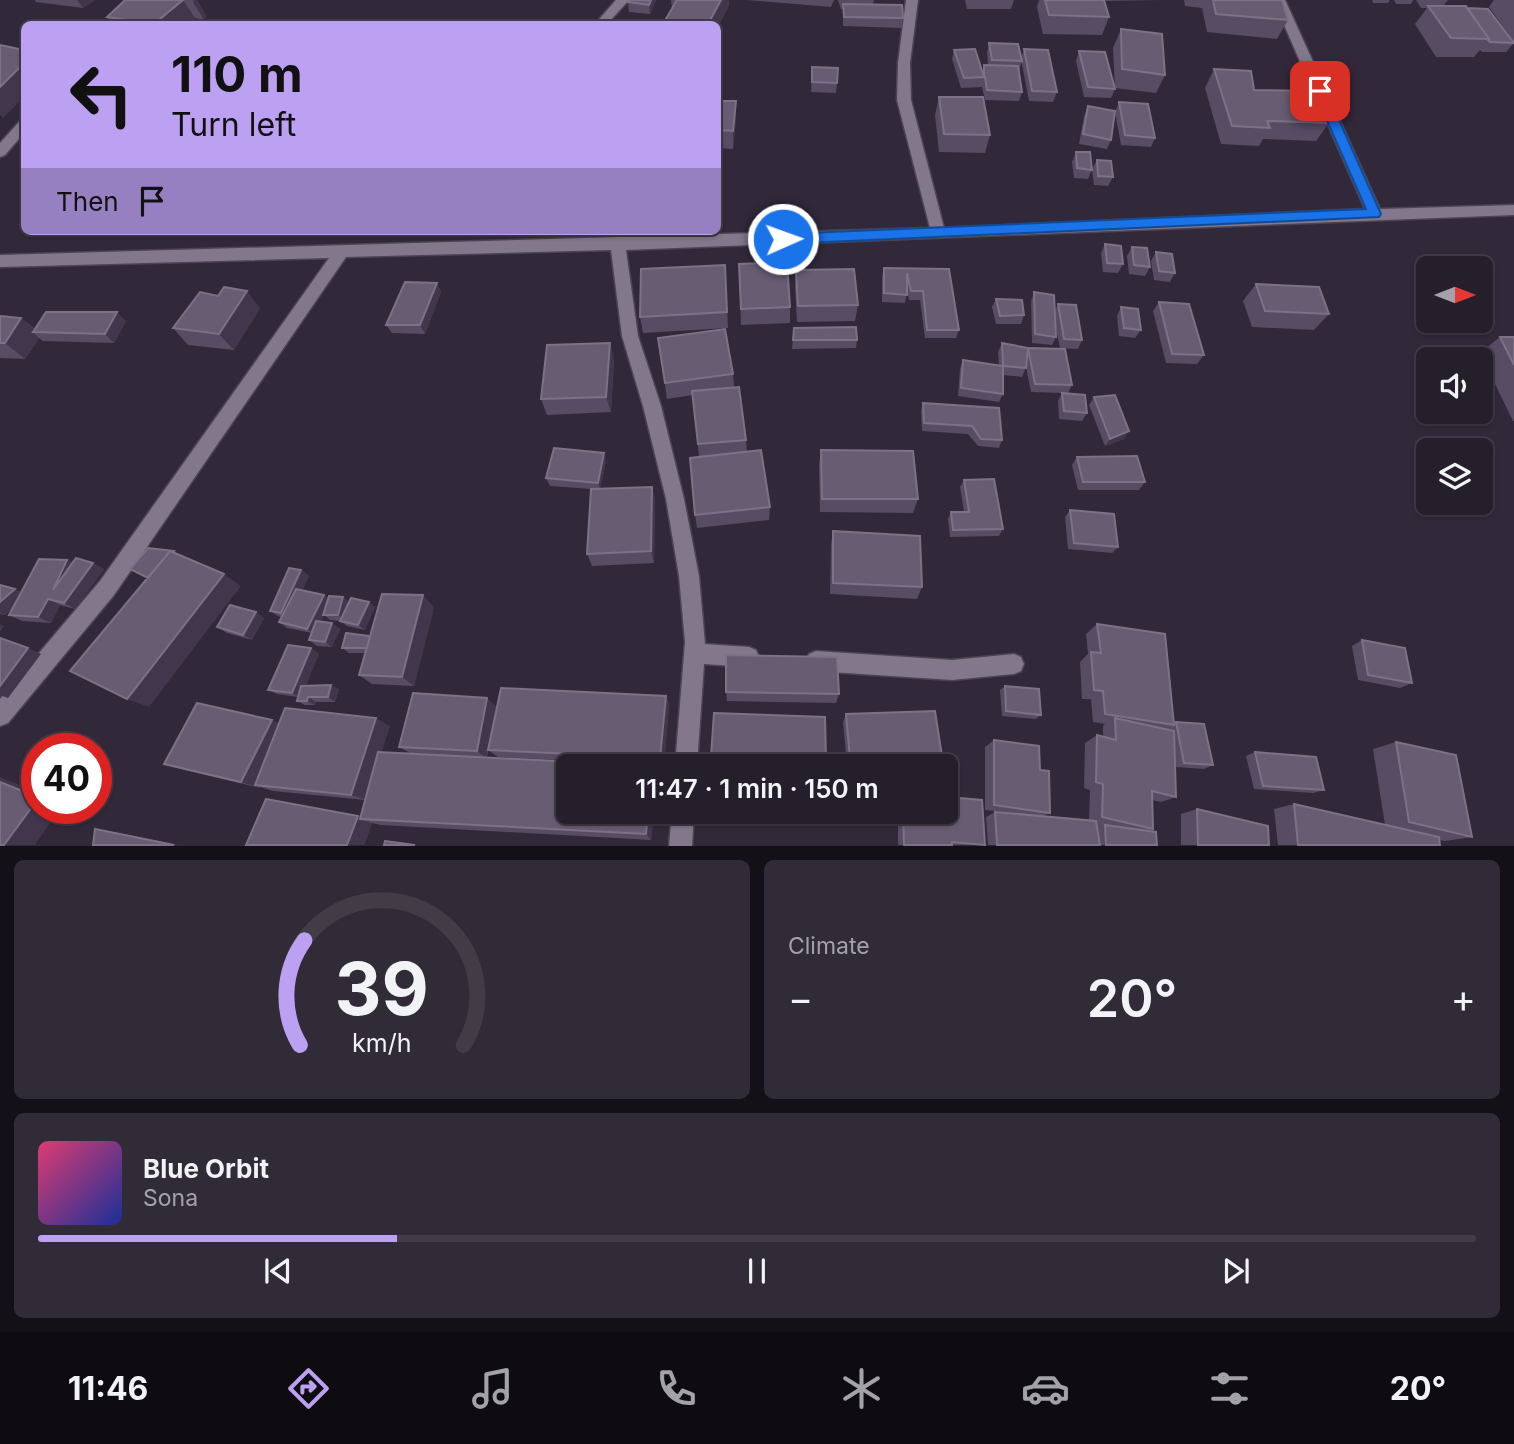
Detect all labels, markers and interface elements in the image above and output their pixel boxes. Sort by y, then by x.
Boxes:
text: 110 m [171,45,303,104]
icon: left [56,49,147,140]
pin [1290,61,1350,121]
icon: arrive [1301,72,1339,110]
text: Turn left [171,105,296,144]
icon: arrive [133,182,171,220]
text: Then [56,186,119,217]
position arrow [746,202,820,276]
north arrow [1416,256,1493,332]
map controls [1416,256,1493,515]
button: sound [1416,347,1493,424]
button: layers [1416,438,1493,515]
speed limit sign: 40 [21,733,112,824]
text: 11:47 · 1 min · 150 m [635,773,879,804]
text: Climate [788,932,870,960]
text: 39 [335,945,429,1034]
text: 20° [1087,967,1177,1030]
text: − [788,975,813,1021]
text: + [1451,975,1476,1021]
text: km/h [352,1028,412,1058]
text: Blue Orbit [143,1153,269,1184]
text: Sona [143,1184,198,1212]
icon: previous [259,1252,297,1290]
icon: pause [738,1252,776,1290]
icon: next [1217,1252,1255,1290]
icon: directions [284,1364,333,1413]
icon: music [468,1364,517,1413]
icon: phone [652,1364,701,1413]
icon: climate [837,1364,886,1413]
icon: car [1021,1364,1070,1413]
icon: filters [1205,1364,1254,1413]
text: 11:46 [68,1369,148,1408]
text: 20° [1390,1369,1446,1408]

